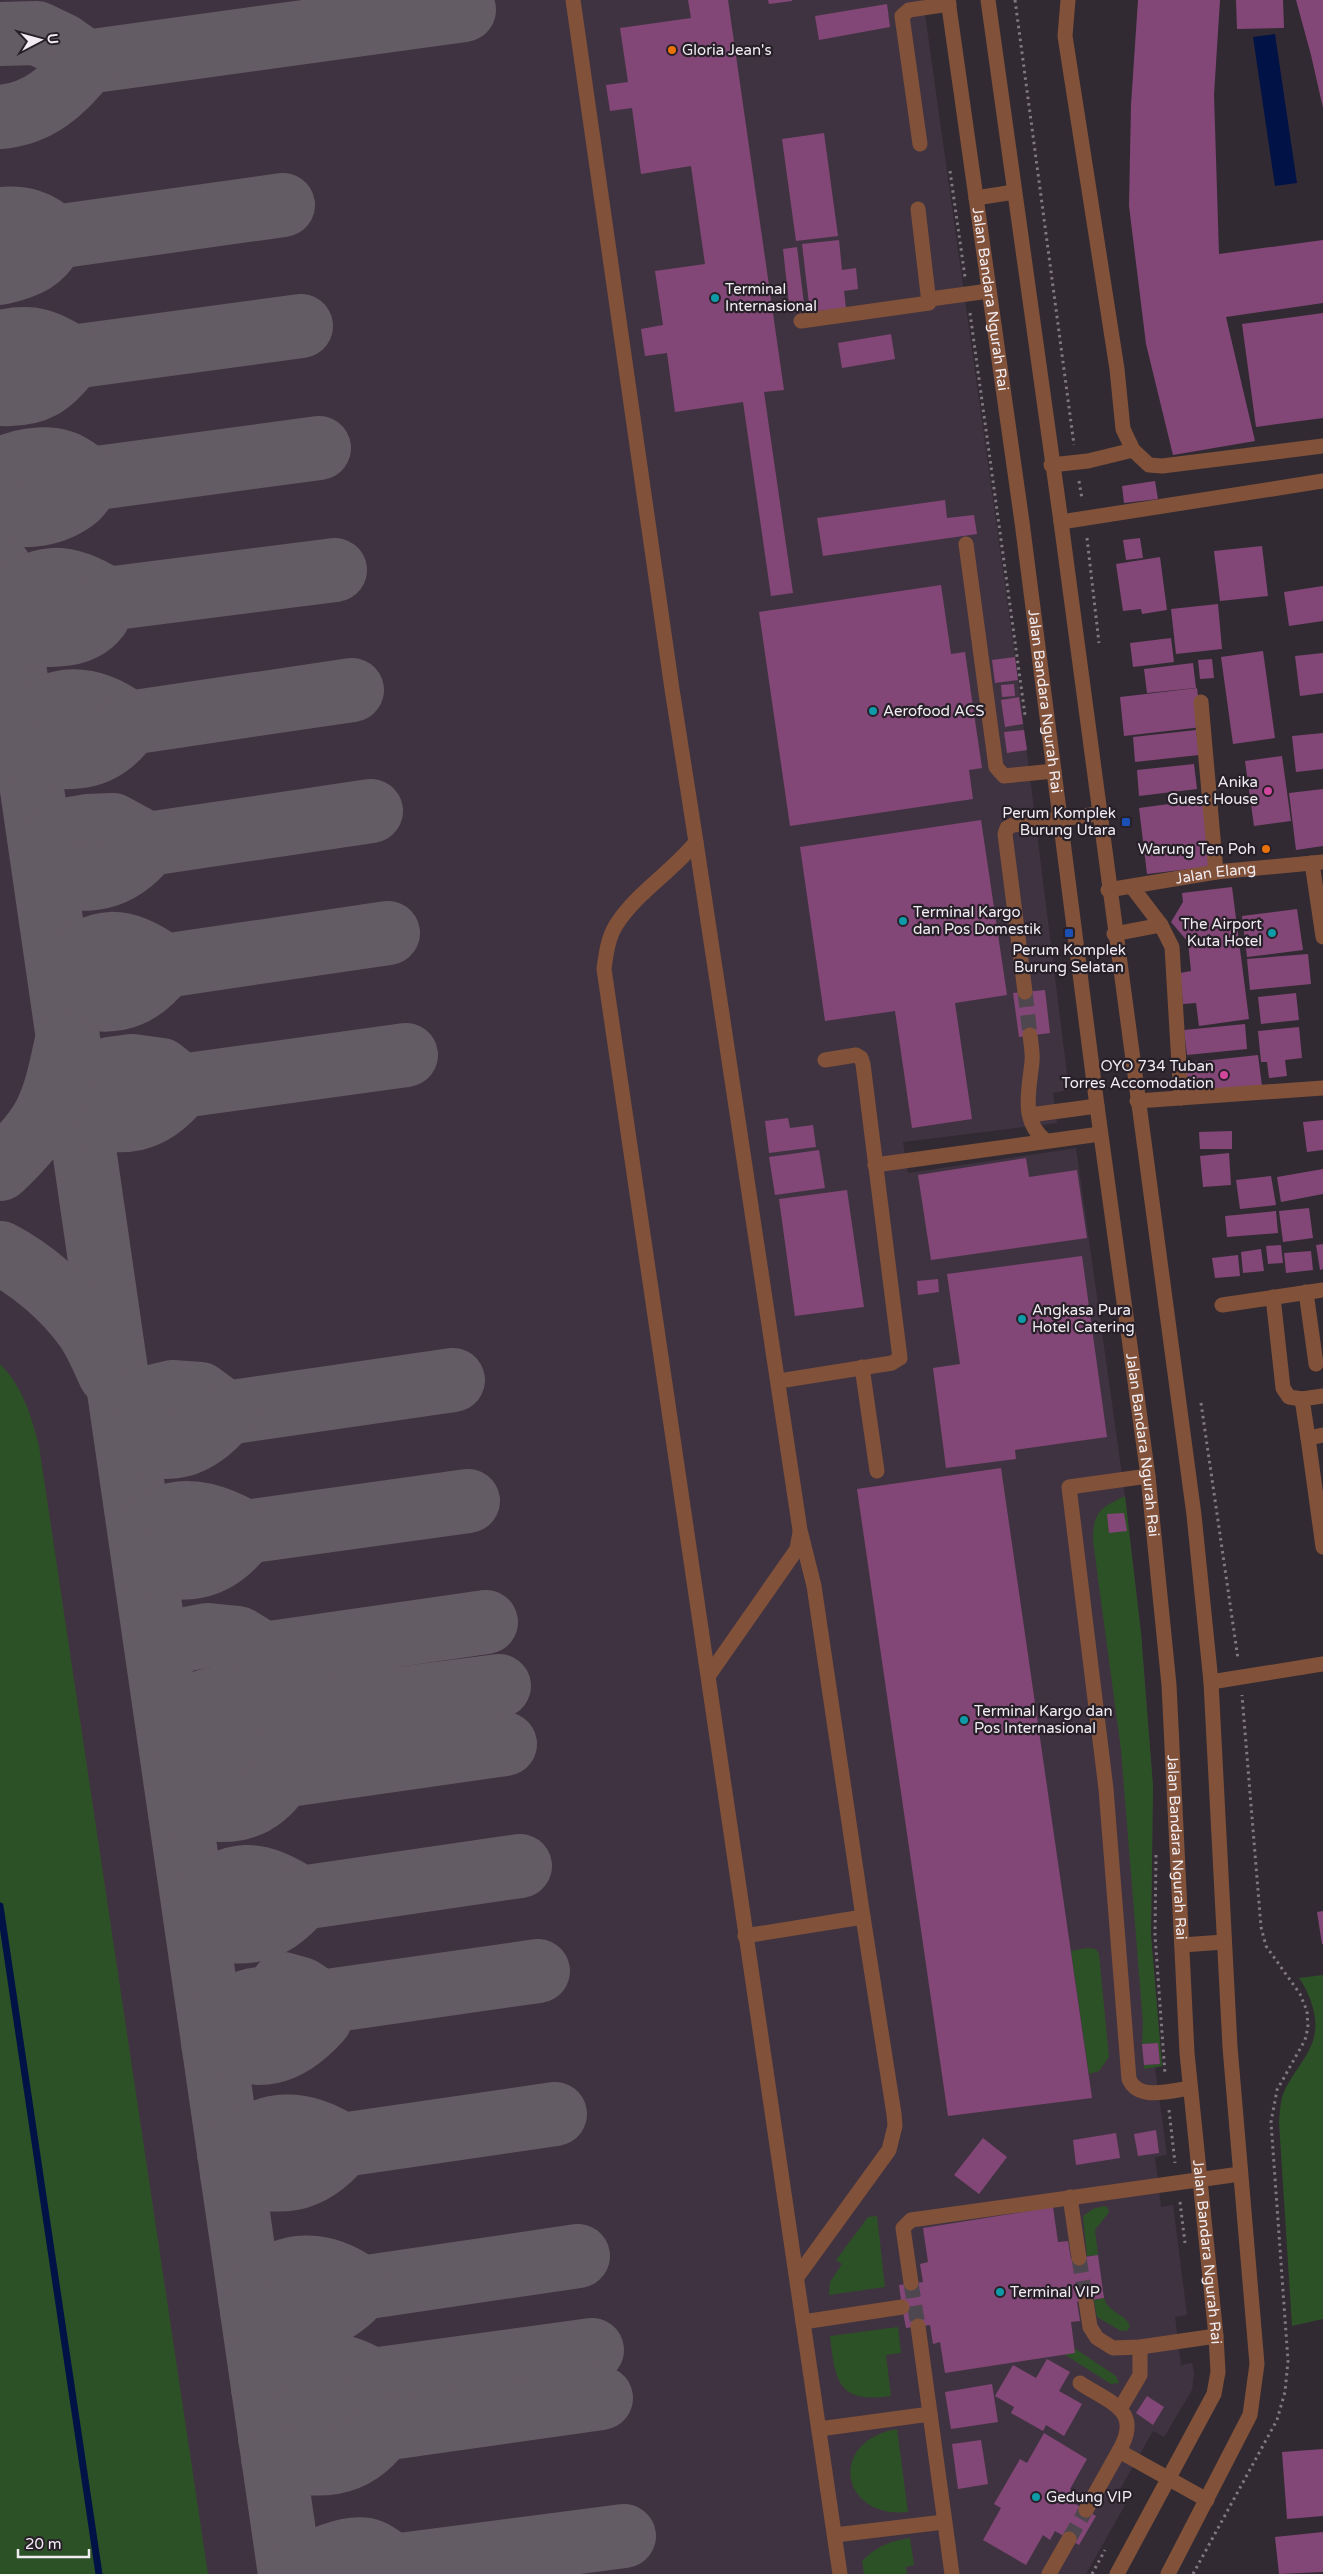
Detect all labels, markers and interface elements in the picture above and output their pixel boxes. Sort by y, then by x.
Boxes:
north arrow [15,15,65,65]
text: U [43,33,61,45]
place label: Gloria Jean's [682,41,772,59]
marker: Gloria Jean's [666,44,678,56]
street label: Jalan Bandara Ngurah Rai [968,206,1012,392]
place label: Terminal Internasional [725,280,817,315]
marker: Terminal Internasional [709,292,721,304]
street label: Jalan Bandara Ngurah Rai [1024,608,1066,794]
place label: Aerofood ACS [883,702,985,720]
marker: Aerofood ACS [867,705,879,717]
place label: Anika Guest House [1167,773,1258,808]
marker: Anika Guest House [1262,785,1274,797]
place label: Perum Komplek Burung Utara [1002,804,1116,839]
marker: Perum Komplek Burung Utara [1120,816,1132,828]
place label: Warung Ten Poh [1138,840,1256,858]
marker: Warung Ten Poh [1260,843,1272,855]
street label: Jalan Elang [1174,859,1257,888]
place label: Terminal Kargo dan Pos Domestik [913,903,1041,938]
marker: Terminal Kargo dan Pos Domestik [897,915,909,927]
place label: The Airport Kuta Hotel [1181,915,1262,950]
marker: Perum Komplek Burung Selatan [1063,927,1075,939]
marker: The Airport Kuta Hotel [1266,927,1278,939]
place label: Perum Komplek Burung Selatan [1012,941,1126,976]
place label: OYO 734 Tuban Torres Accomodation [1062,1057,1214,1092]
marker: OYO 734 Tuban Torres Accomodation [1218,1069,1230,1081]
place label: Angkasa Pura Hotel Catering [1032,1301,1135,1336]
marker: Angkasa Pura Hotel Catering [1016,1313,1028,1325]
street label: Jalan Bandara Ngurah Rai [1122,1352,1163,1538]
place label: Terminal Kargo dan Pos Internasional [974,1702,1113,1737]
marker: Terminal Kargo dan Pos Internasional [958,1714,970,1726]
street label: Jalan Bandara Ngurah Rai [1163,1754,1190,1940]
street label: Jalan Bandara Ngurah Rai [1189,2159,1225,2345]
place label: Terminal VIP [1010,2283,1100,2301]
marker: Terminal VIP [994,2286,1006,2298]
place label: Gedung VIP [1046,2488,1132,2506]
marker: Gedung VIP [1030,2491,1042,2503]
scale bar [18,2526,89,2558]
text: 20 m [25,2535,62,2553]

